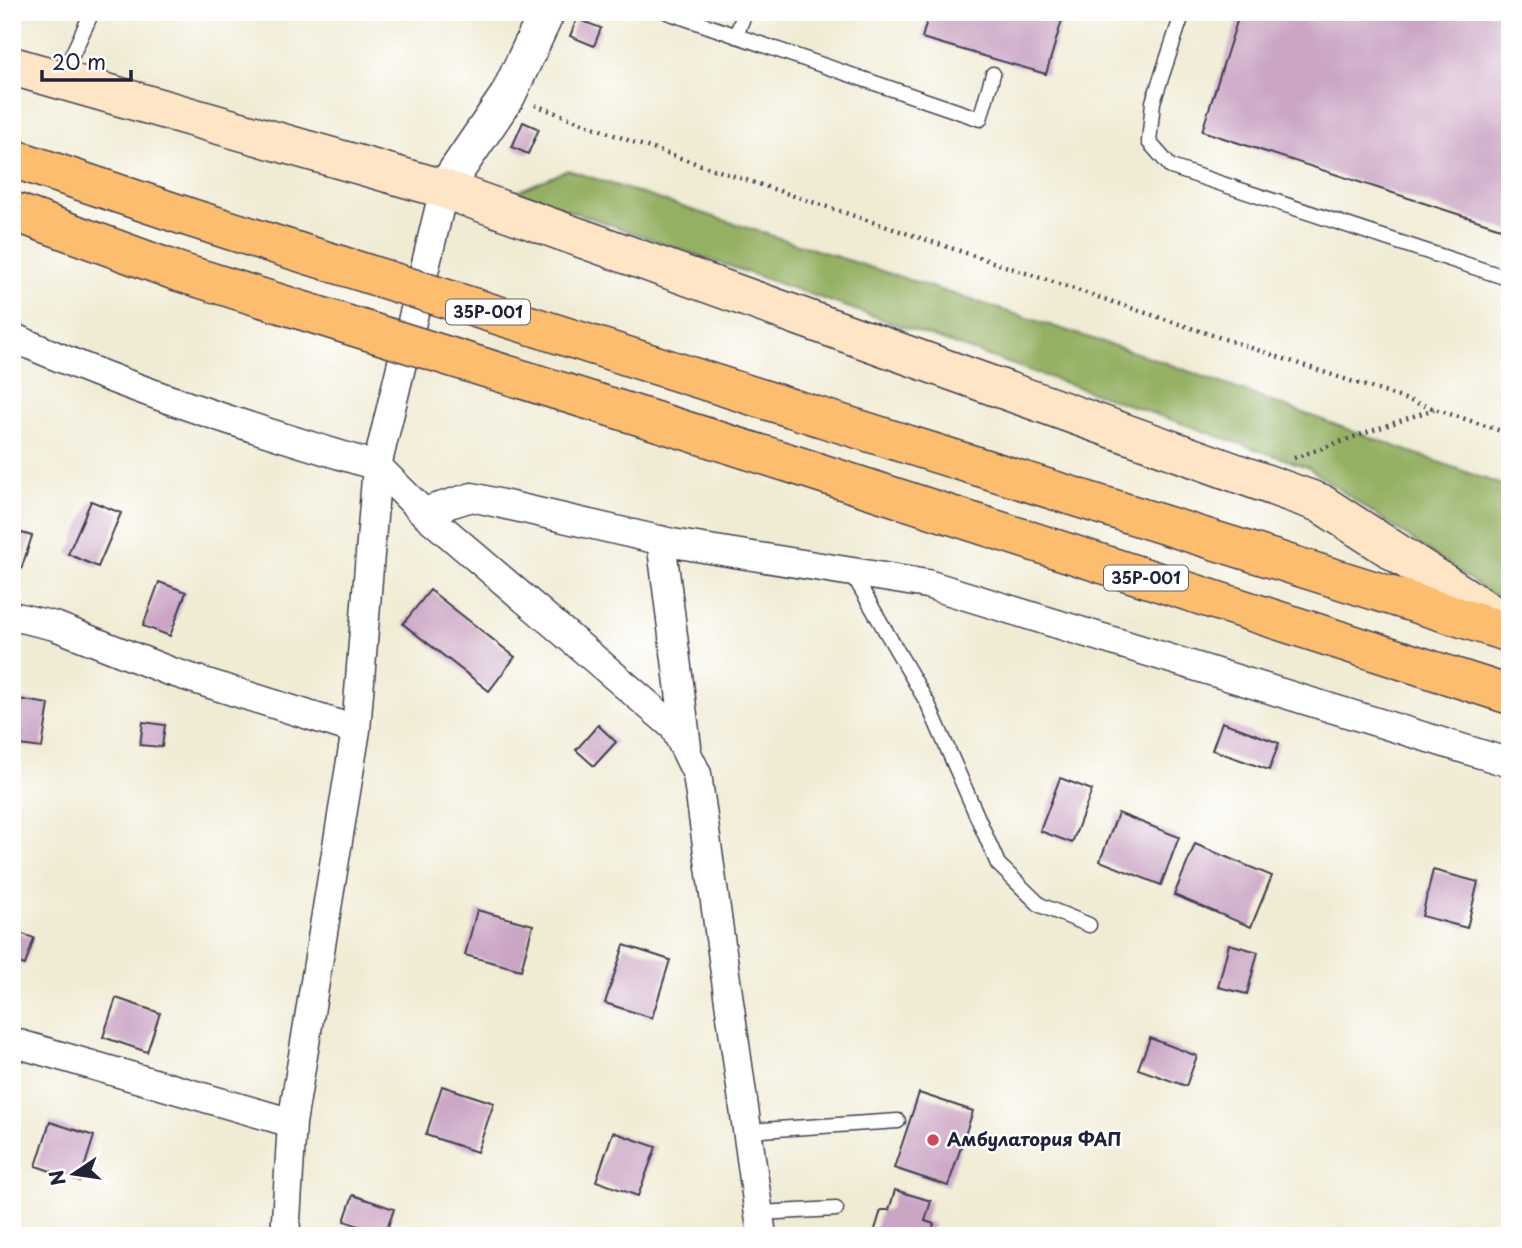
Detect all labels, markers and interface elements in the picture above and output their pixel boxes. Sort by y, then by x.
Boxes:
scale bar [42,38,131,82]
text: 20 m [52,45,106,77]
road number: 35Р-001 [446,300,530,324]
road number: 35Р-001 [1104,566,1188,590]
place label: Амбулатория ФАП [947,1125,1122,1152]
marker: Амбулатория ФАП [925,1132,941,1148]
north arrow [38,1140,108,1210]
text: N [41,1168,72,1189]

